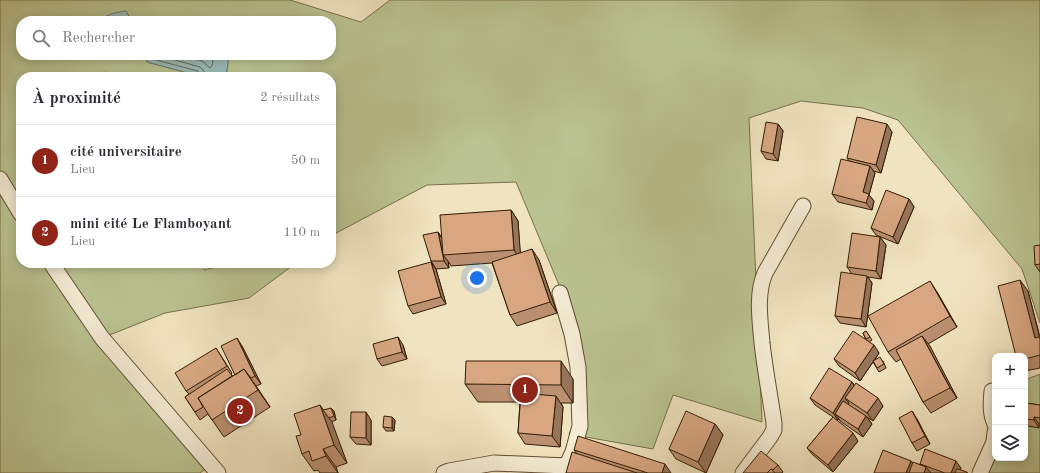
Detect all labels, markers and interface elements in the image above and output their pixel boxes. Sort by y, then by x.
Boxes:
search box [16,16,336,60]
icon: search [30,27,52,49]
text: Rechercher [62,31,135,46]
text: À proximité [32,90,121,107]
text: 2 résultats [260,91,320,104]
text: cité universitaire [70,145,182,160]
text: 1 [41,154,49,167]
text: 50 m [291,154,320,167]
text: Lieu [70,163,95,176]
text: mini cité Le Flamboyant [70,217,231,232]
text: 2 [41,226,49,239]
text: 110 m [283,226,320,239]
text: Lieu [70,235,95,248]
your location [467,268,487,288]
map controls [992,353,1028,461]
button: + [992,353,1028,389]
pin: 1 [512,375,538,405]
button: − [992,389,1028,425]
pin: 2 [227,396,253,426]
button: layers [992,425,1028,461]

